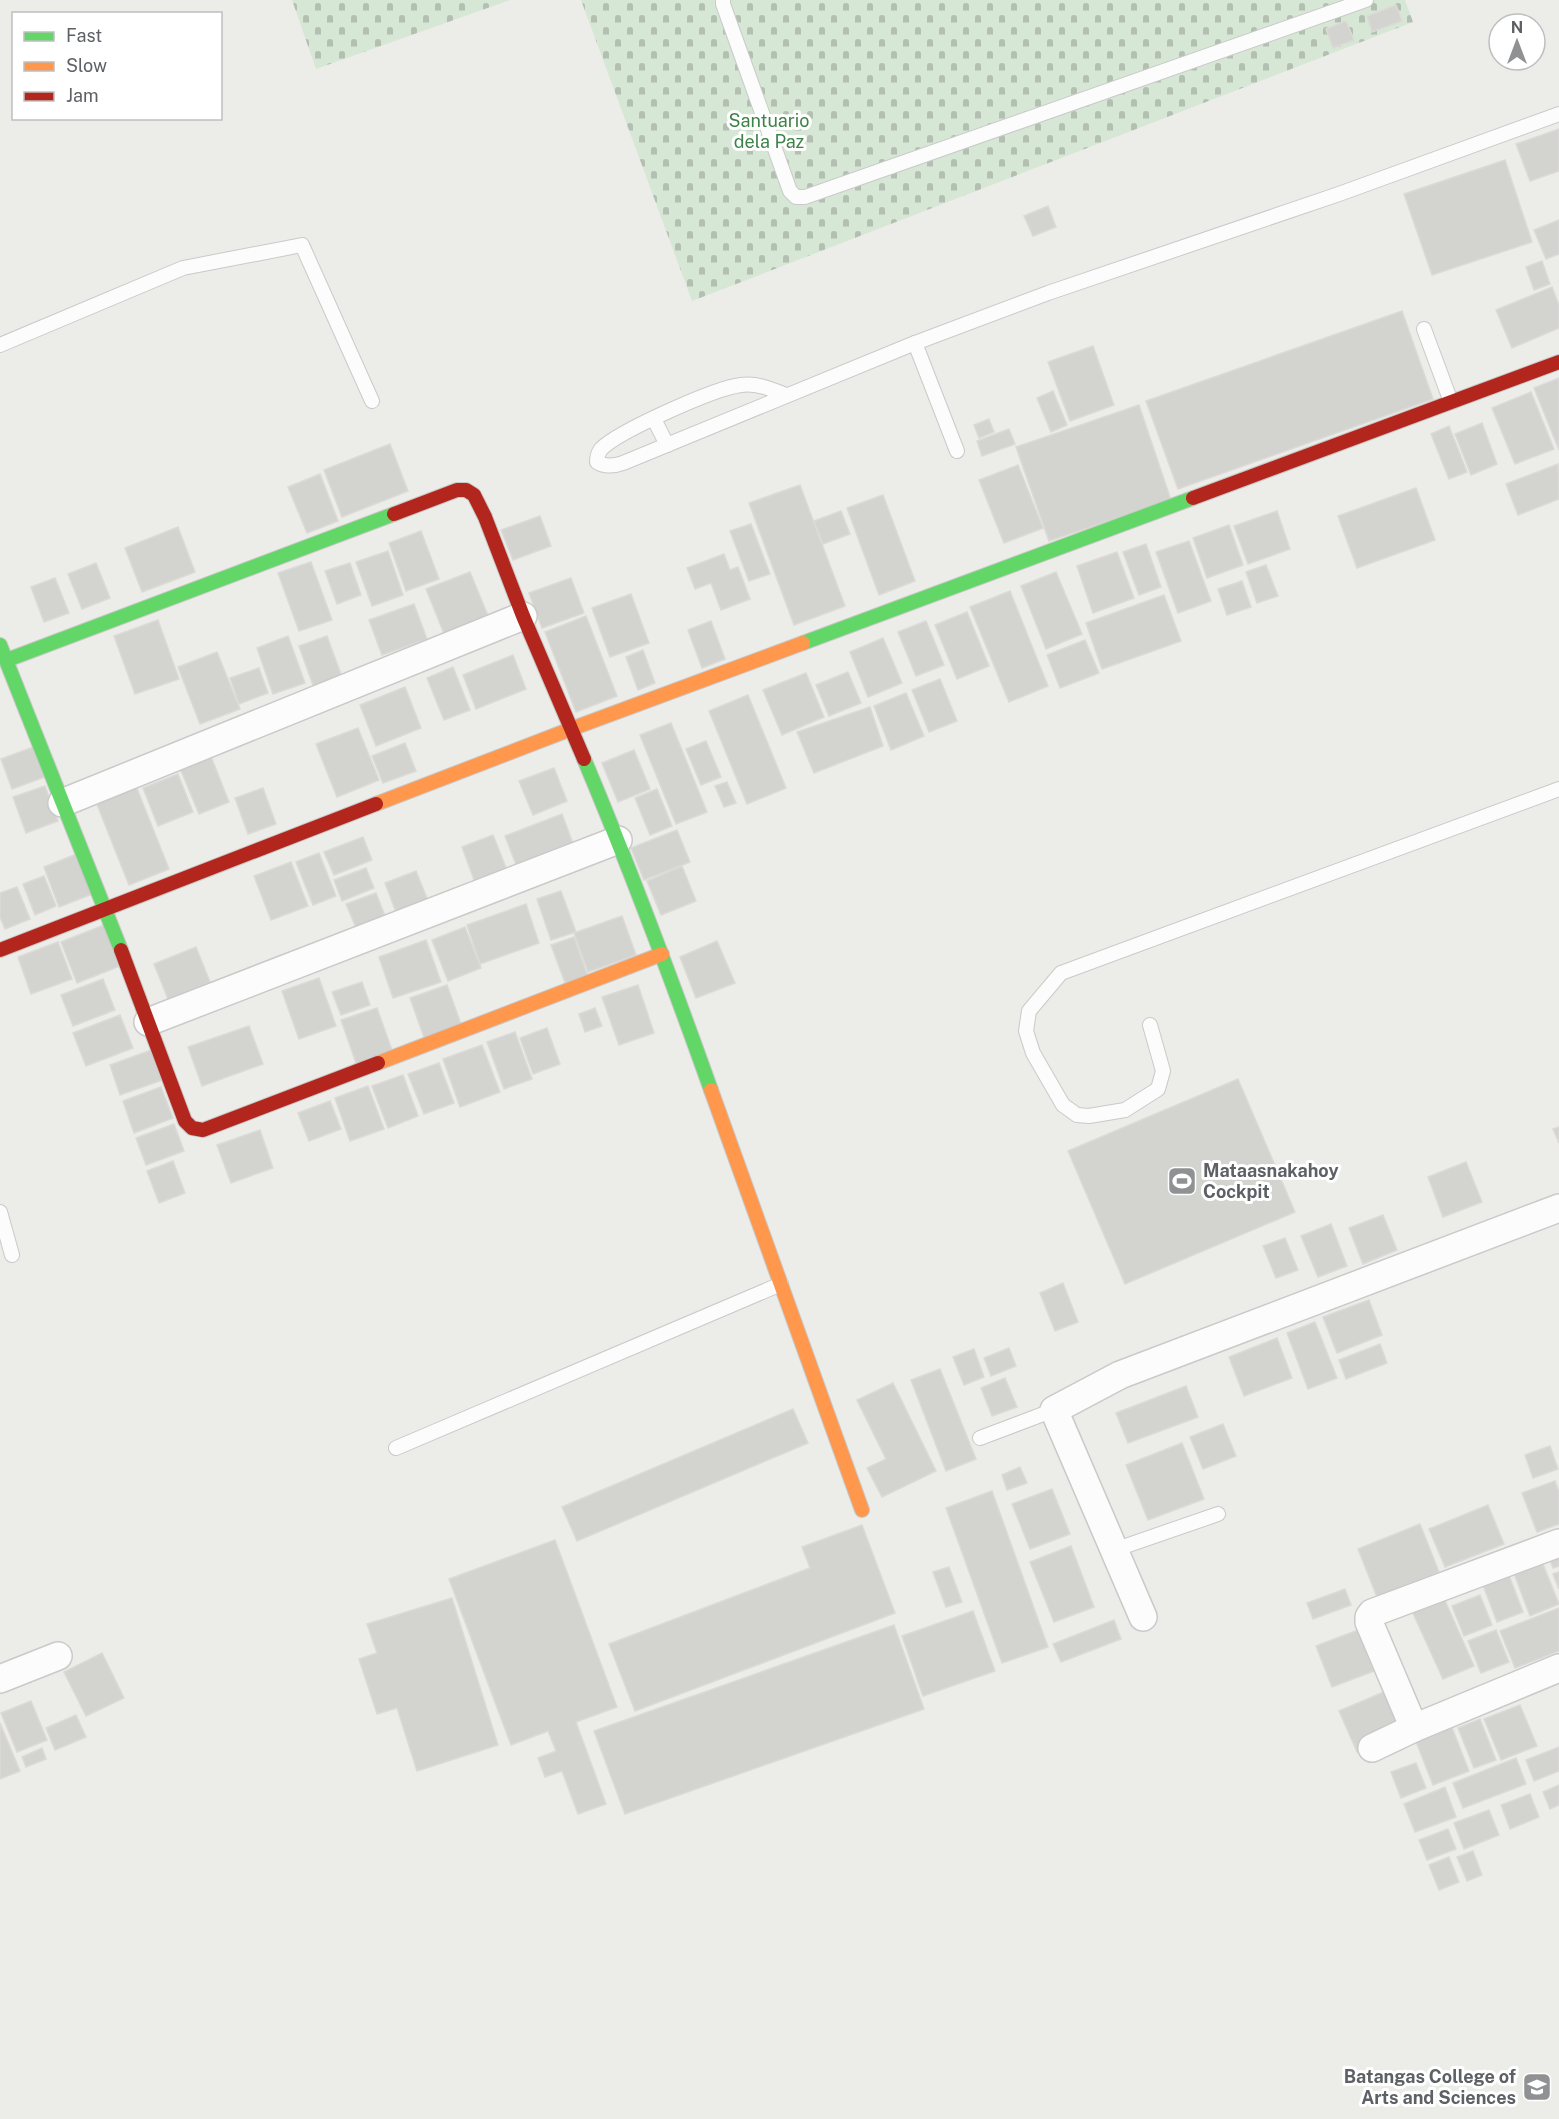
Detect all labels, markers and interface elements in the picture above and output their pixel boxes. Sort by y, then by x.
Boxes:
legend [12,12,222,120]
north arrow [1487,12,1547,72]
text: N [1511,18,1523,37]
text: Fast [66,25,102,46]
text: Slow [66,55,107,76]
text: Jam [66,85,99,106]
park label: Santuario dela Paz [729,110,809,152]
place label: Mataasnakahoy Cockpit [1203,1160,1339,1202]
sports icon: Mataasnakahoy Cockpit [1166,1165,1198,1197]
place label: Batangas College of Arts and Sciences [1344,2066,1516,2108]
school or university icon: Batangas College of Arts and Sciences [1521,2071,1553,2103]

